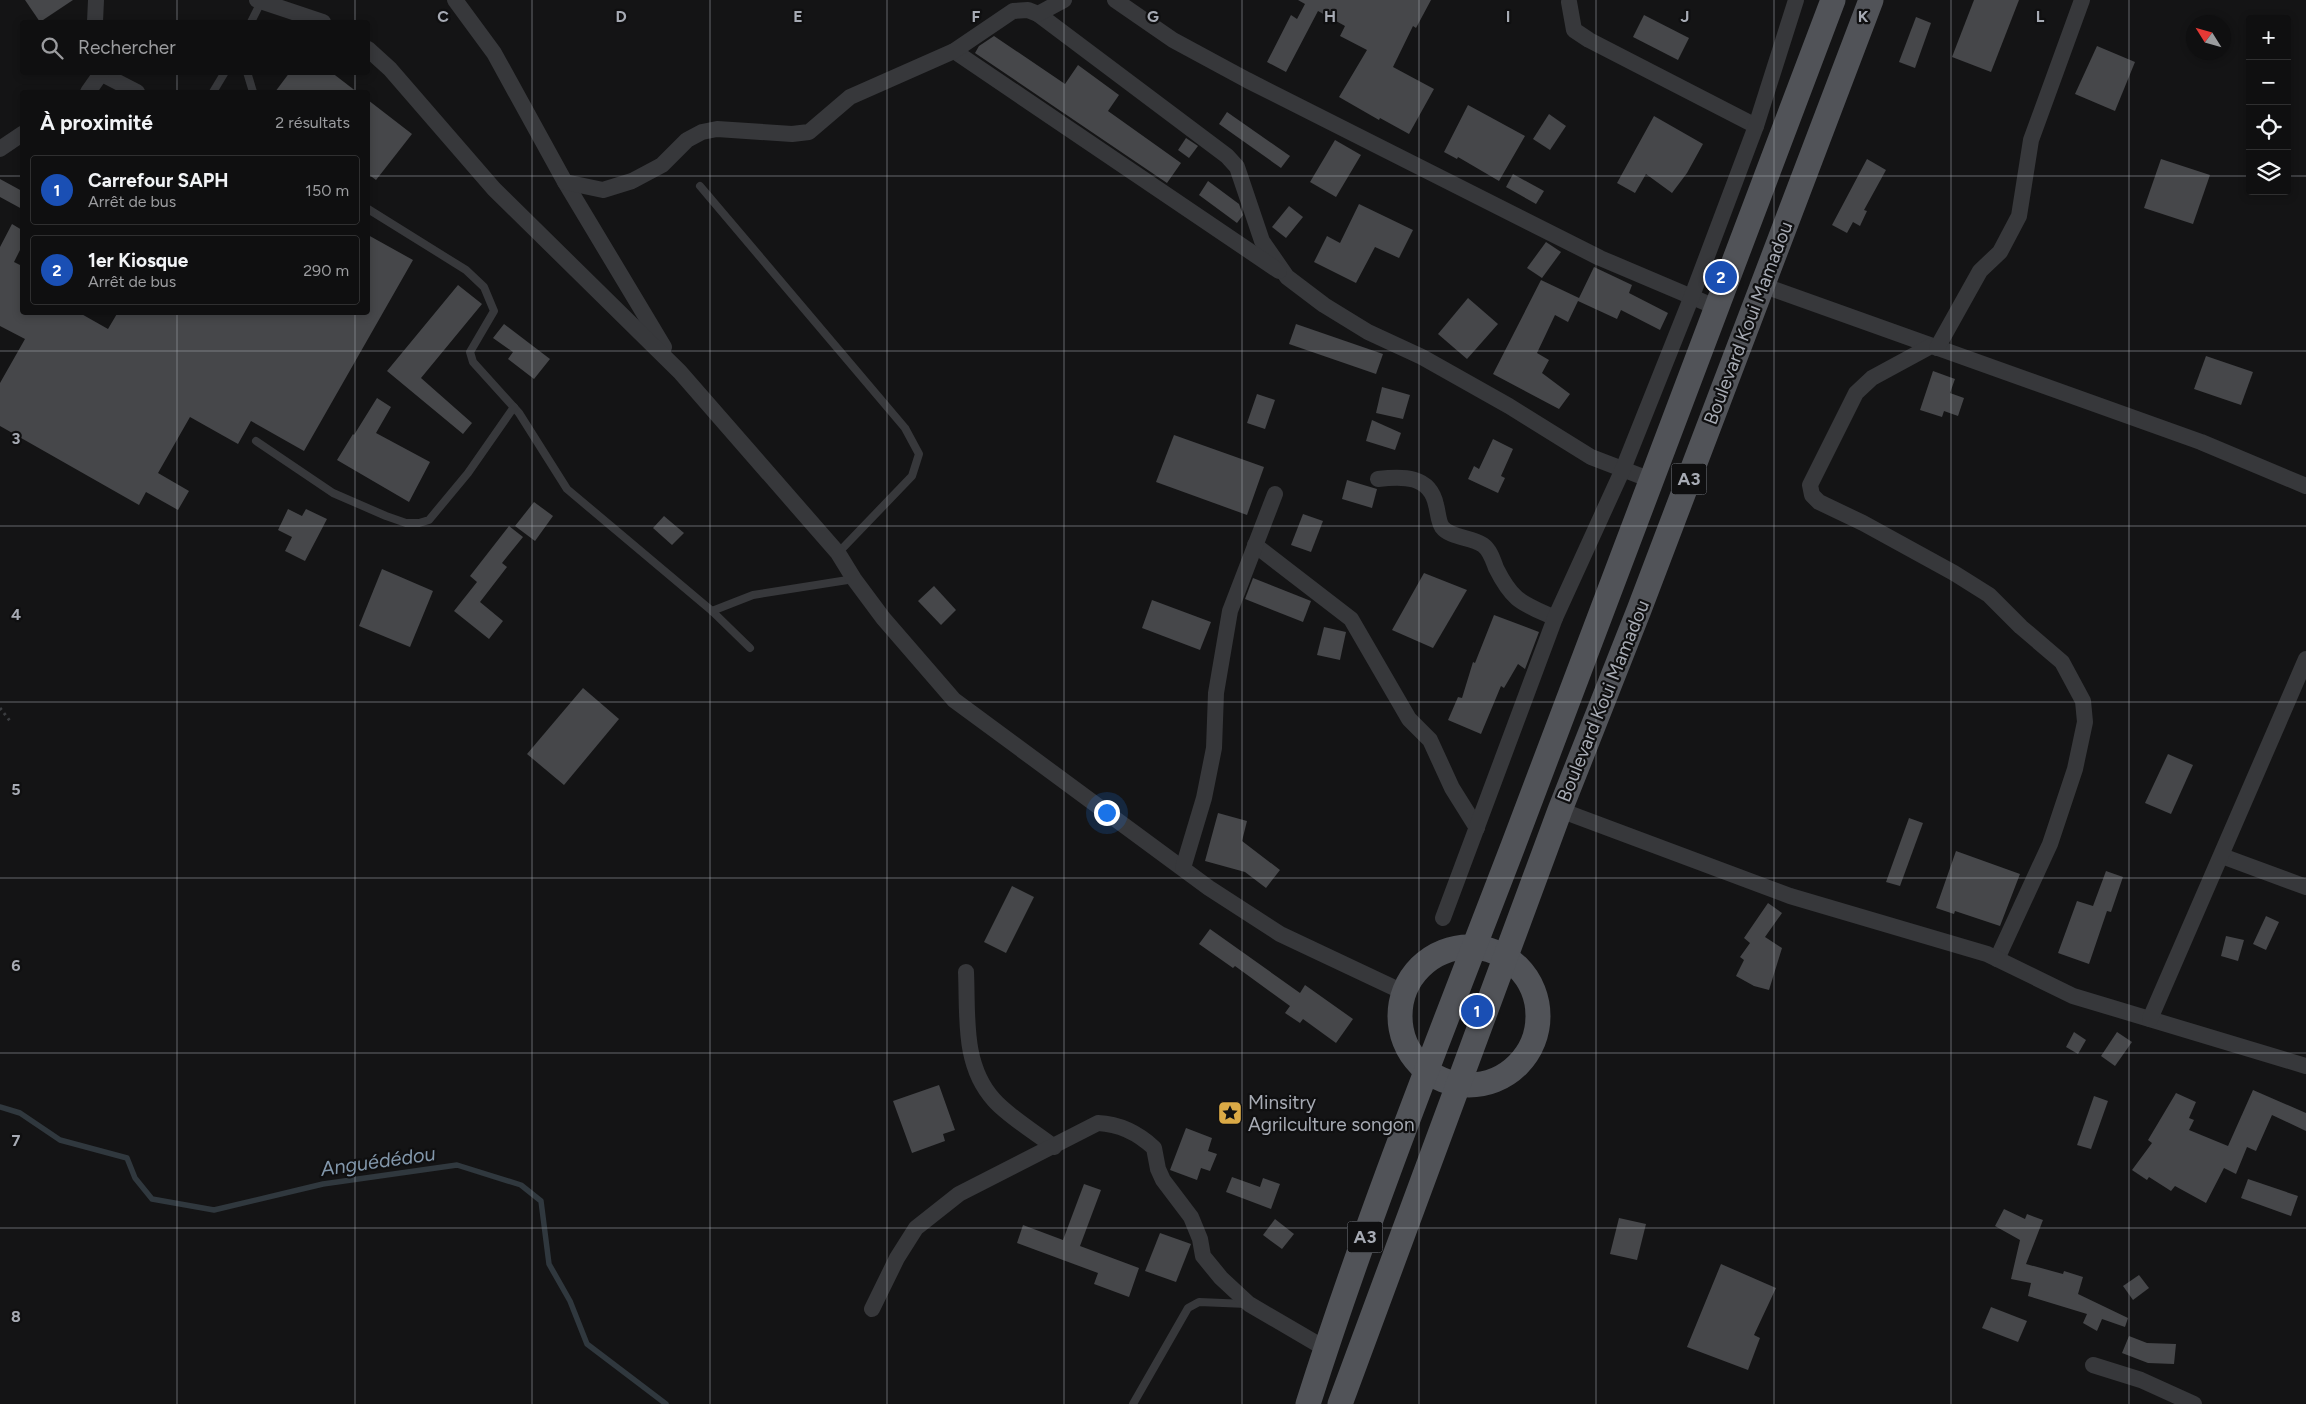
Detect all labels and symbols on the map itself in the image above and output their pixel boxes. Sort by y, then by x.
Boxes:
text: C [437,7,449,26]
text: D [615,7,627,26]
text: E [793,7,803,26]
text: F [972,7,981,26]
text: G [1147,7,1159,26]
text: H [1324,7,1336,26]
text: I [1506,7,1510,26]
text: J [1681,7,1689,26]
text: K [1858,7,1869,26]
text: L [2036,7,2045,26]
north arrow [2186,15,2231,60]
street label: Boulevard Koui Mamadou [1699,218,1797,428]
pin: 2 [1705,258,1737,296]
text: 3 [12,429,21,448]
road number: A3 [1672,464,1706,494]
street label: Boulevard Koui Mamadou [1552,597,1654,805]
text: 4 [11,605,21,624]
text: 5 [11,780,21,799]
your location [1094,800,1120,826]
text: 6 [11,956,21,975]
pin: 1 [1461,992,1493,1030]
place label: Minsitry Agrilculture songon [1248,1091,1415,1136]
place icon: Minsitry Agrilculture songon [1217,1100,1243,1126]
text: 7 [12,1131,21,1150]
water label: Anguédédou [318,1141,437,1181]
road number: A3 [1348,1222,1382,1252]
text: 8 [11,1307,21,1326]

